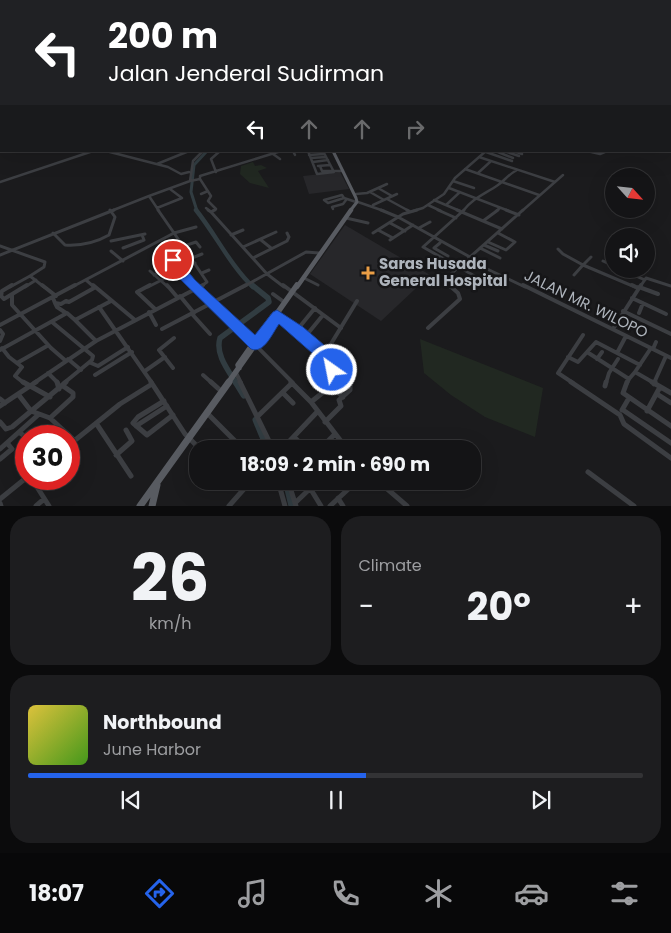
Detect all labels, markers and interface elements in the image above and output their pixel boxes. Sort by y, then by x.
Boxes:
text: 200 m [108,11,218,60]
icon: left [25,20,90,85]
text: Jalan Jenderal Sudirman [108,58,384,89]
icon: left [242,115,270,143]
icon: ahead [295,115,323,143]
icon: ahead [348,115,376,143]
icon: right [401,115,429,143]
north arrow [605,168,655,218]
map controls [605,168,655,278]
button: sound [605,228,655,278]
pin [152,239,194,281]
icon: arrive [159,246,187,274]
place label: Saras Husada General Hospital [379,253,507,291]
street label: JALAN MR. WILOPO [521,264,652,343]
marker: Saras Husada General Hospital [361,266,375,280]
position arrow [305,343,357,395]
speed limit sign: 30 [15,425,80,490]
text: 18:09 · 2 min · 690 m [240,451,430,478]
text: 26 [131,533,210,624]
text: Climate [359,554,422,577]
text: 20° [467,580,531,633]
text: − [359,587,374,626]
text: + [624,587,643,626]
text: km/h [149,612,192,635]
text: Northbound [103,709,222,736]
text: June Harbor [103,738,201,761]
icon: previous [117,786,145,814]
icon: pause [322,786,350,814]
icon: next [527,786,555,814]
icon: directions [142,876,177,911]
icon: music [235,876,270,911]
icon: phone [328,876,363,911]
icon: climate [421,876,456,911]
icon: car [514,876,549,911]
icon: filters [607,876,642,911]
text: 18:07 [29,878,84,909]

